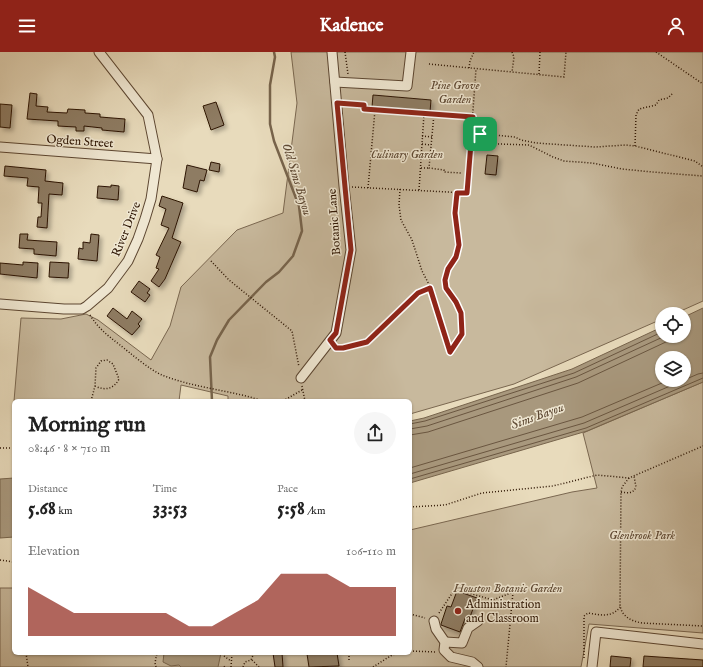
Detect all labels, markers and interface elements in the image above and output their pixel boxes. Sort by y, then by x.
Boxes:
icon: menu [16,15,38,37]
text: Kadence [319,15,384,38]
icon: person [665,15,687,37]
park label: Pine Grove Garden [431,78,479,107]
pin [463,117,497,151]
icon: arrive [469,123,491,145]
street label: Ogden Street [46,132,114,151]
water label: Old Sims Bayou [278,141,316,218]
park label: Culinary Garden [371,147,444,162]
street label: Botanic Lane [325,188,344,256]
street label: River Drive [109,199,144,259]
map controls [655,307,691,387]
button: locate [655,307,691,343]
button: layers [655,351,691,387]
water label: Sims Bayou [509,399,566,434]
text: Morning run [28,411,146,439]
button: share [354,412,396,454]
text: 08:46 · 8 × 710 m [28,440,110,457]
text: Distance [28,482,68,496]
text: Time [153,482,177,496]
text: Pace [277,482,298,496]
text: 5.68 [28,496,56,521]
text: 33:53 [153,496,188,521]
text: 5:58 [277,496,305,521]
text: km [56,504,73,518]
text: /km [305,504,325,518]
park label: Glenbrook Park [609,528,675,543]
text: Elevation [28,543,80,560]
text: 106–110 m [346,543,396,560]
park label: Houston Botanic Garden [453,581,563,596]
place label: Administration and Classroom [465,597,541,626]
marker: Administration and Classroom [453,606,463,616]

